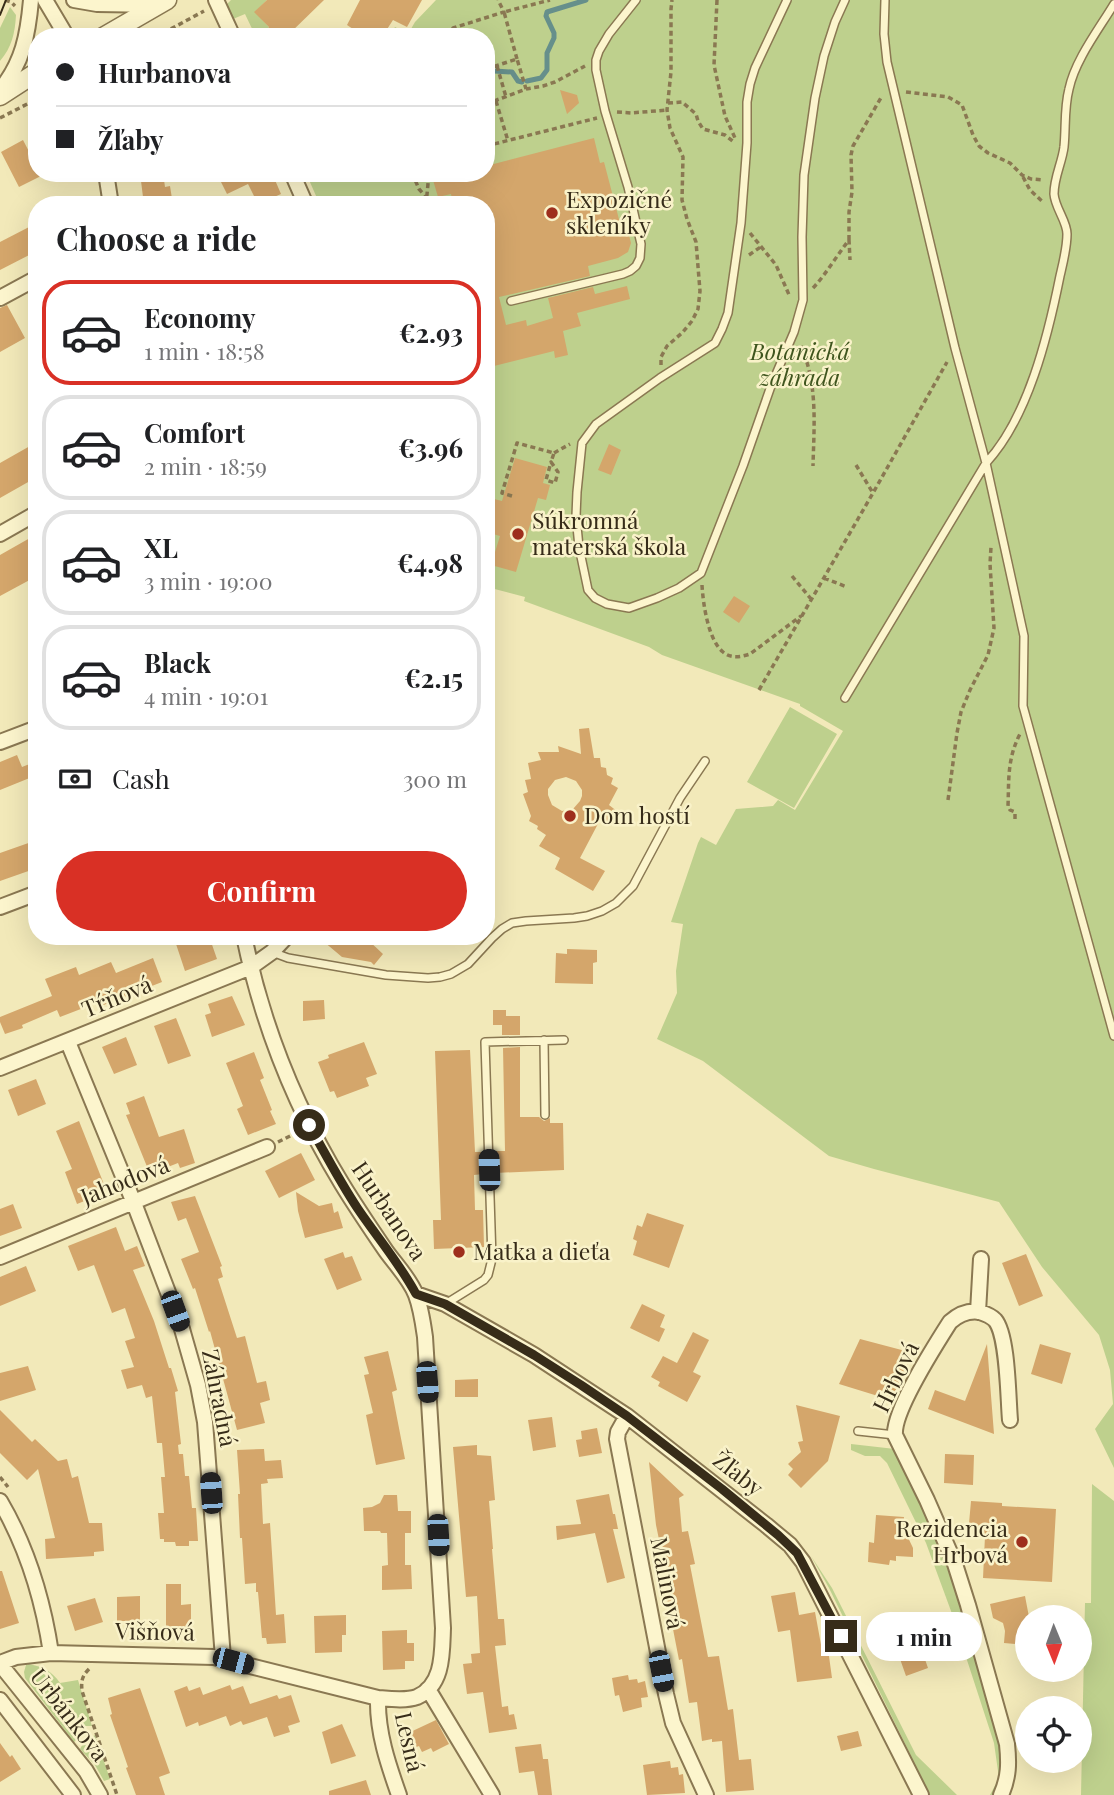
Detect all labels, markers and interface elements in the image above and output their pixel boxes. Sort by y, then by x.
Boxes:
text: Hurbanova [98,55,231,90]
text: Žľaby [98,122,164,157]
place label: Expozičné skleníky [566,183,672,240]
marker: Expozičné skleníky [544,205,560,221]
text: Choose a ride [56,216,257,259]
text: Economy [144,300,255,335]
icon: car [60,301,123,364]
text: €2.93 [399,315,463,350]
text: 1 min · 18:58 [144,335,265,366]
park label: Botanická záhrada [749,335,850,392]
text: Comfort [144,415,245,450]
icon: car [60,416,123,479]
text: €3.96 [398,430,463,465]
text: 2 min · 18:59 [144,450,267,481]
place label: Súkromná materská škola [532,504,687,561]
marker: Súkromná materská škola [510,526,526,542]
text: XL [144,530,178,565]
icon: car [60,531,123,594]
text: €4.98 [397,545,463,580]
text: 3 min · 19:00 [144,565,272,596]
text: Black [144,645,211,680]
icon: car [60,646,123,709]
text: €2.15 [404,660,463,695]
text: 4 min · 19:01 [144,680,268,711]
icon: cash [56,760,94,798]
text: Cash [112,761,170,796]
text: 300 m [403,763,467,794]
place label: Dom hostí [584,799,690,830]
marker: Dom hostí [562,808,578,824]
button: Confirm [56,851,467,931]
street label: Tŕňová [77,967,157,1024]
route start [293,1109,325,1141]
street label: Jahodová [75,1148,174,1212]
car [478,1149,501,1191]
street label: Hurbanova [346,1154,435,1266]
place label: Matka a dieťa [473,1235,611,1266]
marker: Matka a dieťa [451,1244,467,1260]
car [158,1288,193,1334]
street label: Hrbová [864,1335,925,1417]
street label: Záhradná [196,1346,245,1450]
car [416,1360,439,1404]
street label: Žľaby [707,1443,771,1503]
car [200,1471,223,1515]
place label: Rezidencia Hrbová [896,1512,1009,1569]
car [427,1513,450,1557]
street label: Malinová [644,1534,693,1632]
marker: Rezidencia Hrbová [1014,1534,1030,1550]
north arrow [1015,1605,1092,1682]
map controls [1015,1605,1092,1773]
callout: 1 min [866,1612,981,1660]
street label: Višňová [114,1614,196,1647]
route end [825,1620,857,1652]
text: 1 min [896,1621,952,1652]
car [210,1645,257,1677]
car [647,1648,676,1694]
street label: Urbánkova [24,1661,117,1767]
button: locate [1015,1696,1092,1773]
street label: Lesná [389,1709,433,1775]

